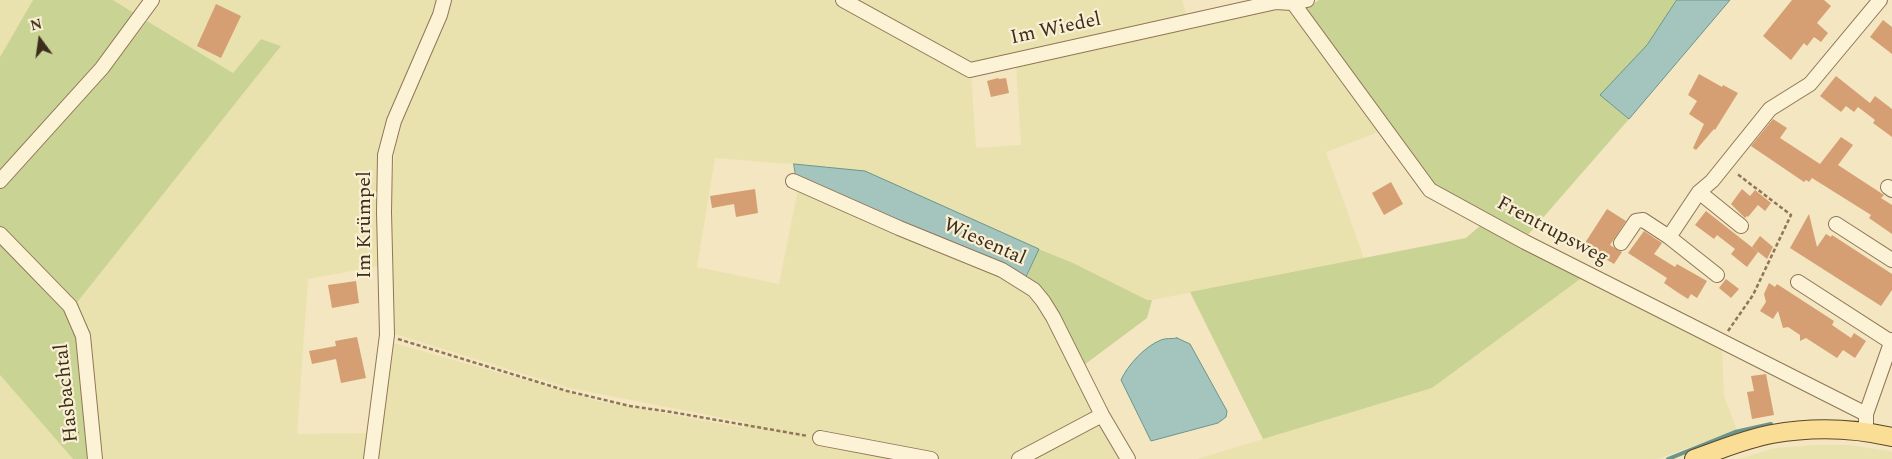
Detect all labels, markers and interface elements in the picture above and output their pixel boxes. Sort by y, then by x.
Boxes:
street label: Im Wiedel [1008,9,1104,51]
text: N [28,13,44,37]
north arrow [15,15,65,65]
street label: Im Krümpel [354,171,378,279]
street label: Frentrupsweg [1492,193,1612,271]
street label: Wiesental [939,214,1029,272]
street label: Hasbachtal [51,342,85,444]

